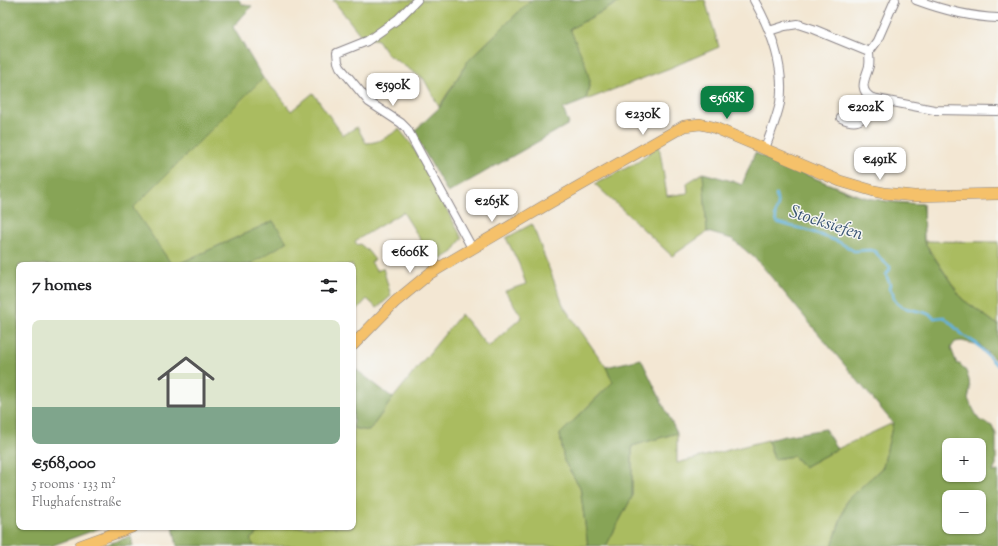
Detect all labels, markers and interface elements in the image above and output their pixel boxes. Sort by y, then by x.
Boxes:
pin: €590K [365,73,421,107]
text: €590K [375,77,411,95]
pin: €568K [699,86,755,120]
text: €568K [710,90,744,108]
pin: €202K [838,95,894,129]
text: €202K [848,99,884,117]
pin: €230K [615,102,671,136]
text: €230K [625,106,661,124]
pin: €491K [852,147,908,181]
text: €491K [863,151,897,169]
pin: €265K [464,189,520,223]
text: €265K [475,193,509,211]
water label: Stocksiefen [786,200,867,248]
pin: €606K [382,240,438,274]
text: €606K [391,244,429,262]
text: 7 homes [32,274,92,298]
icon: filters [318,275,340,297]
icon: home [150,346,222,418]
map controls [942,438,986,534]
button: + [942,438,986,482]
text: €568,000 [32,452,96,476]
text: 5 rooms · 133 m² [32,476,116,494]
button: − [942,490,986,534]
text: Flughafenstraße [32,494,121,512]

